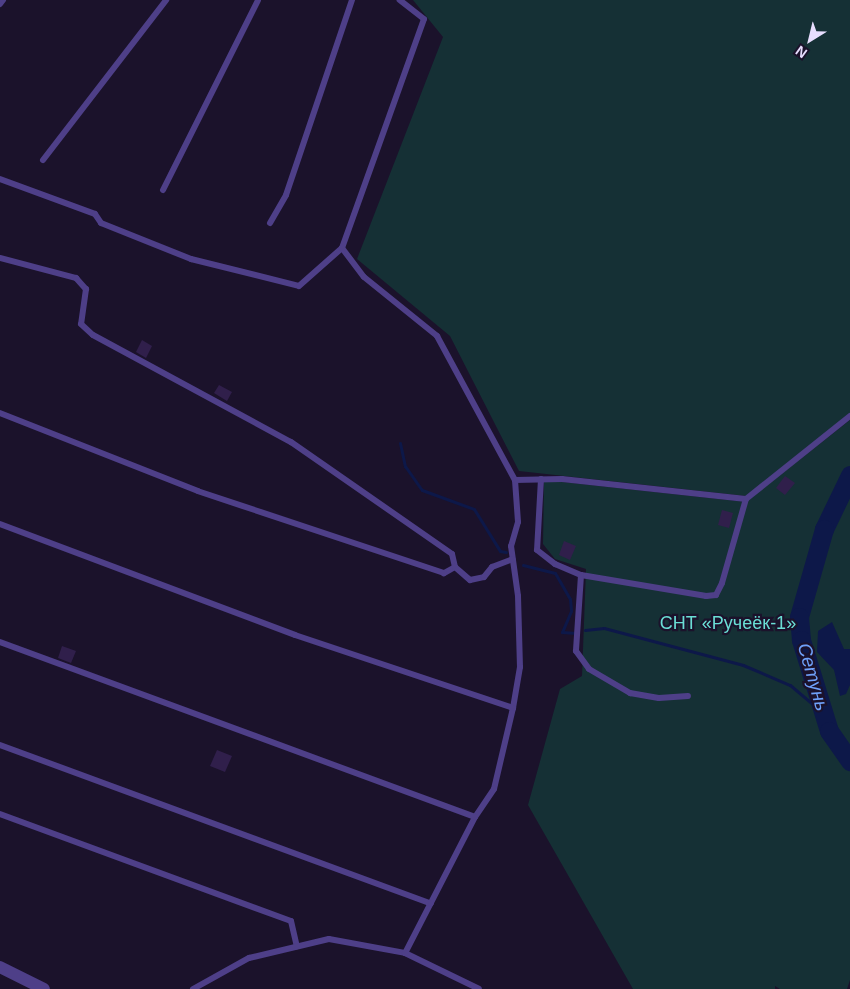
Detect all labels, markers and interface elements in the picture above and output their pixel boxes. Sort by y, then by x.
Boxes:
north arrow [785,15,835,65]
text: N [792,43,810,62]
park label: СНТ «Ручеёк-1» [660,612,796,634]
water label: Сетунь [792,640,834,714]

